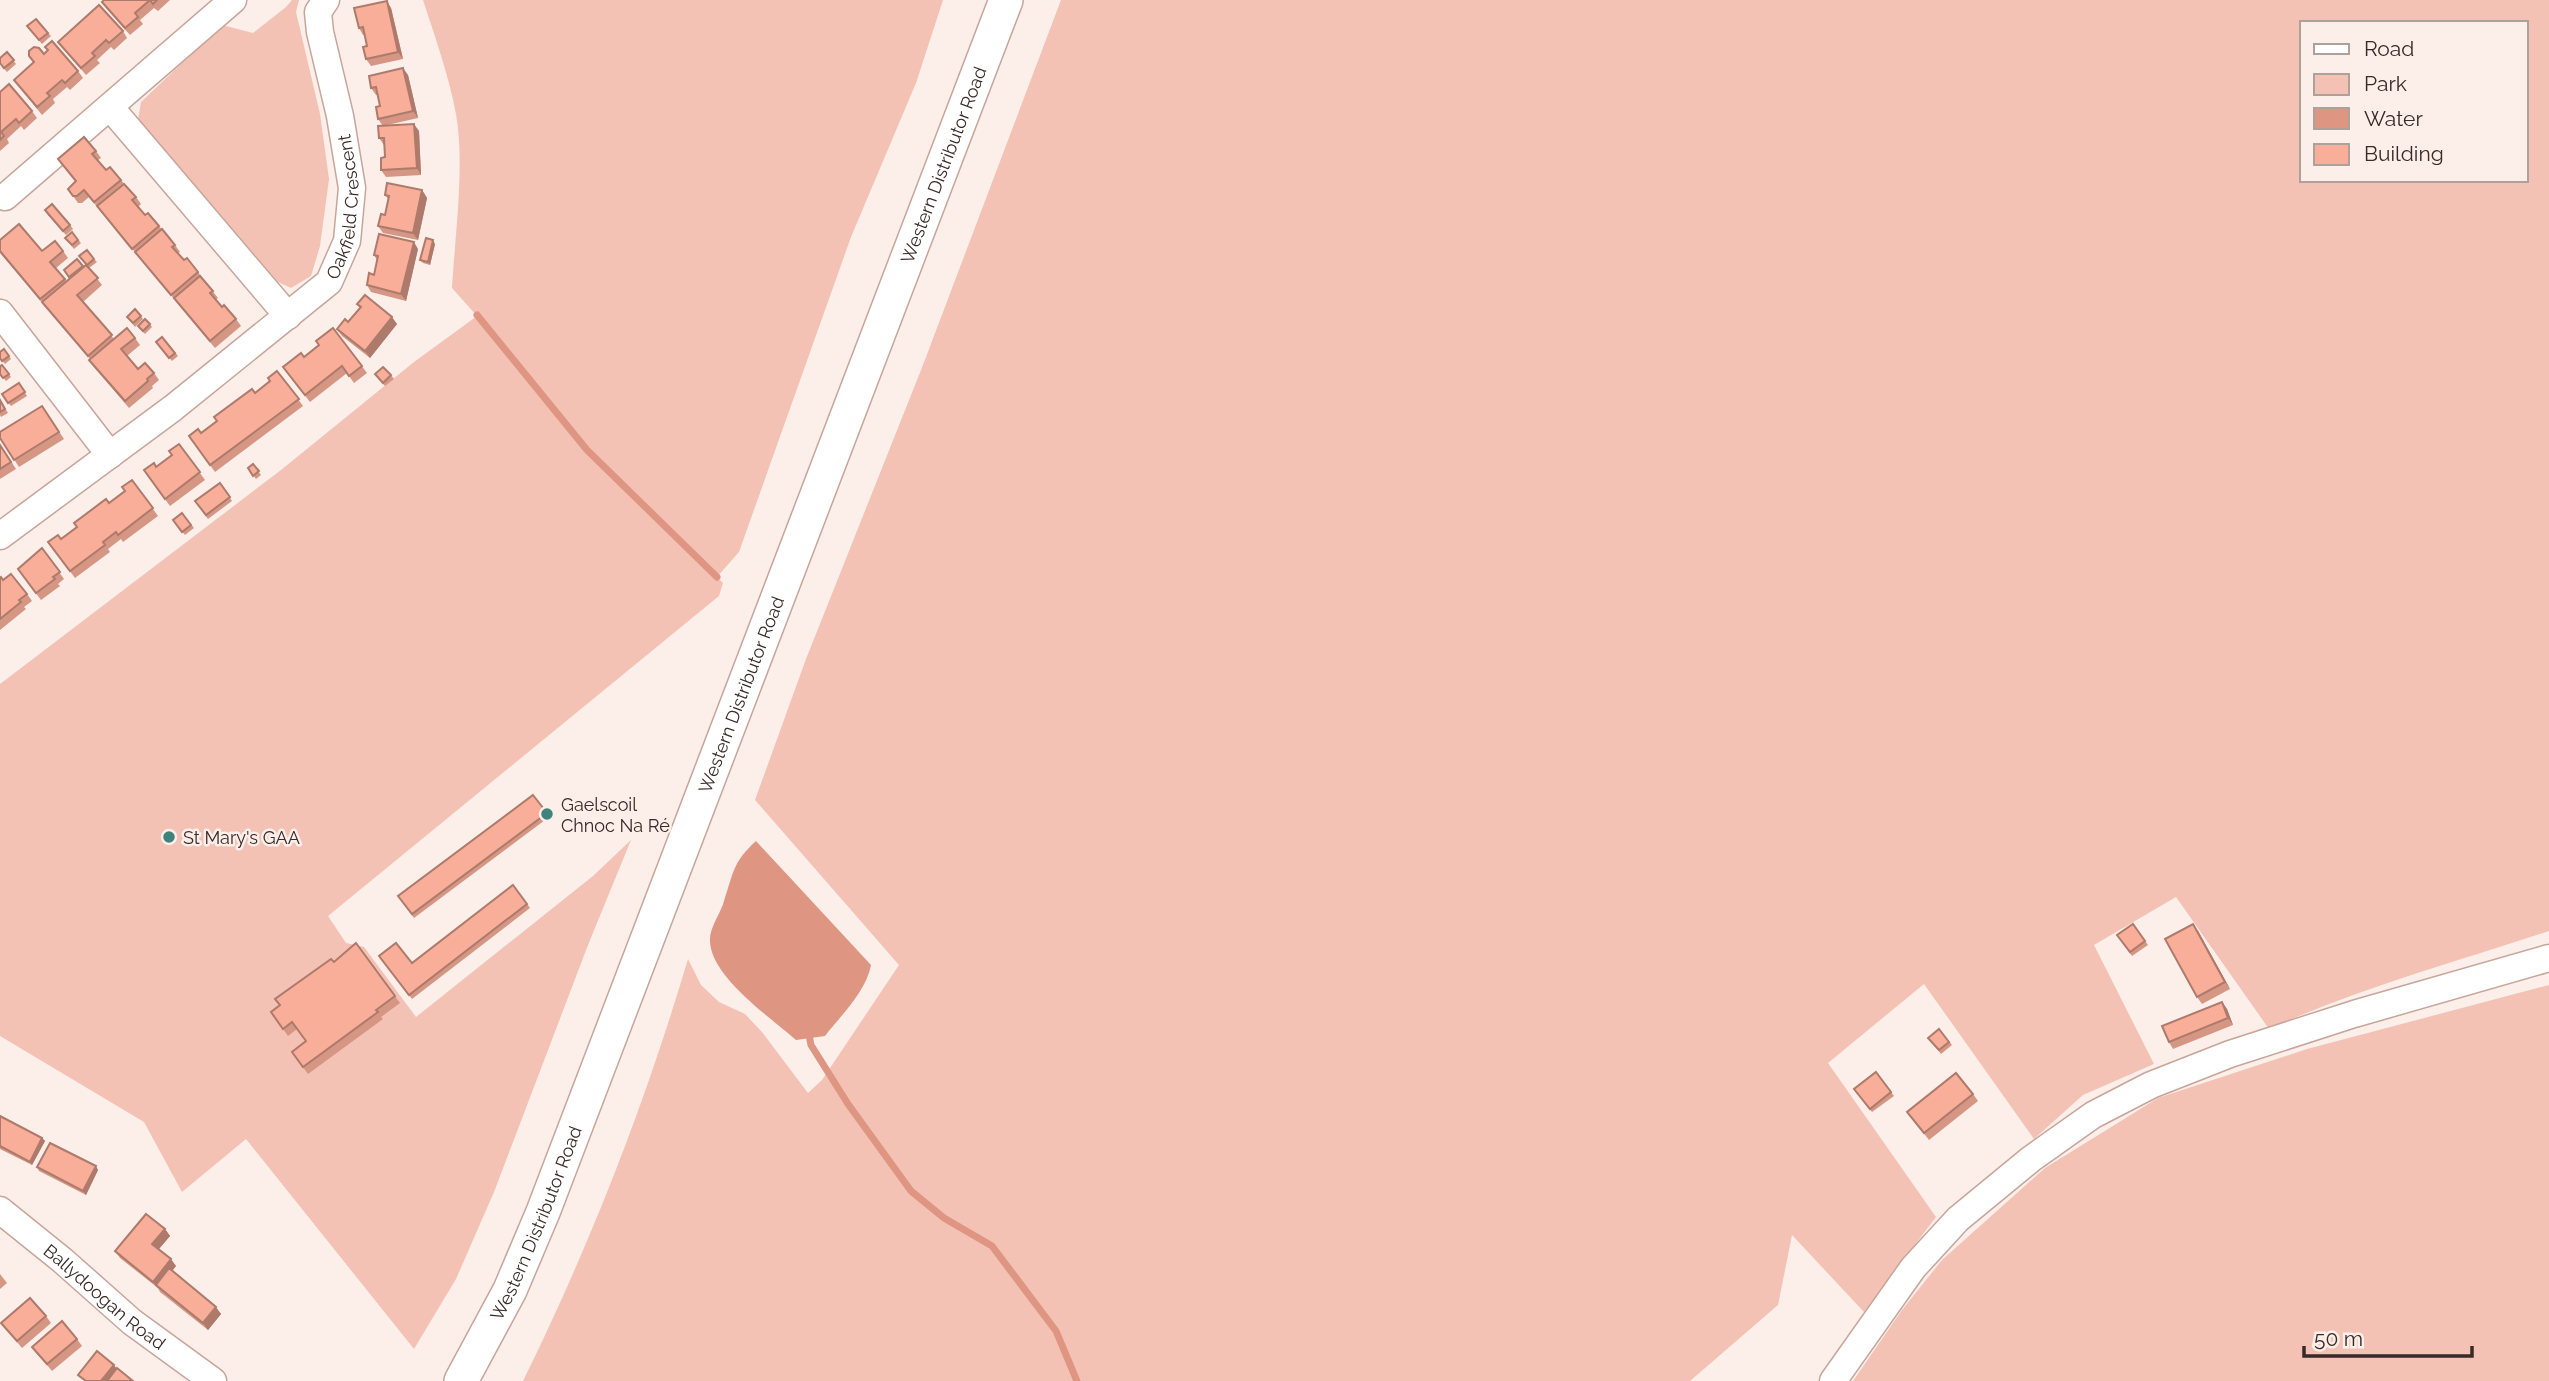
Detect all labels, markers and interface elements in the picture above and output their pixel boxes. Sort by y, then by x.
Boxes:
legend [2300,21,2528,182]
text: Road [2364,36,2414,61]
street label: Western Distributor Road [896,64,990,266]
text: Park [2364,71,2407,96]
text: Water [2364,106,2423,131]
street label: Oakfield Crescent [321,133,363,282]
text: Building [2364,141,2444,166]
street label: Western Distributor Road [694,593,788,796]
place label: Gaelscoil Chnoc Na Ré [561,794,670,836]
marker: Gaelscoil Chnoc Na Ré [539,806,555,822]
place label: St Mary's GAA [183,827,300,848]
marker: St Mary's GAA [161,829,177,845]
street label: Western Distributor Road [485,1123,585,1324]
street label: Ballydoogan Road [40,1239,170,1354]
scale bar [2304,1314,2472,1358]
text: 50 m [2314,1326,2363,1351]

